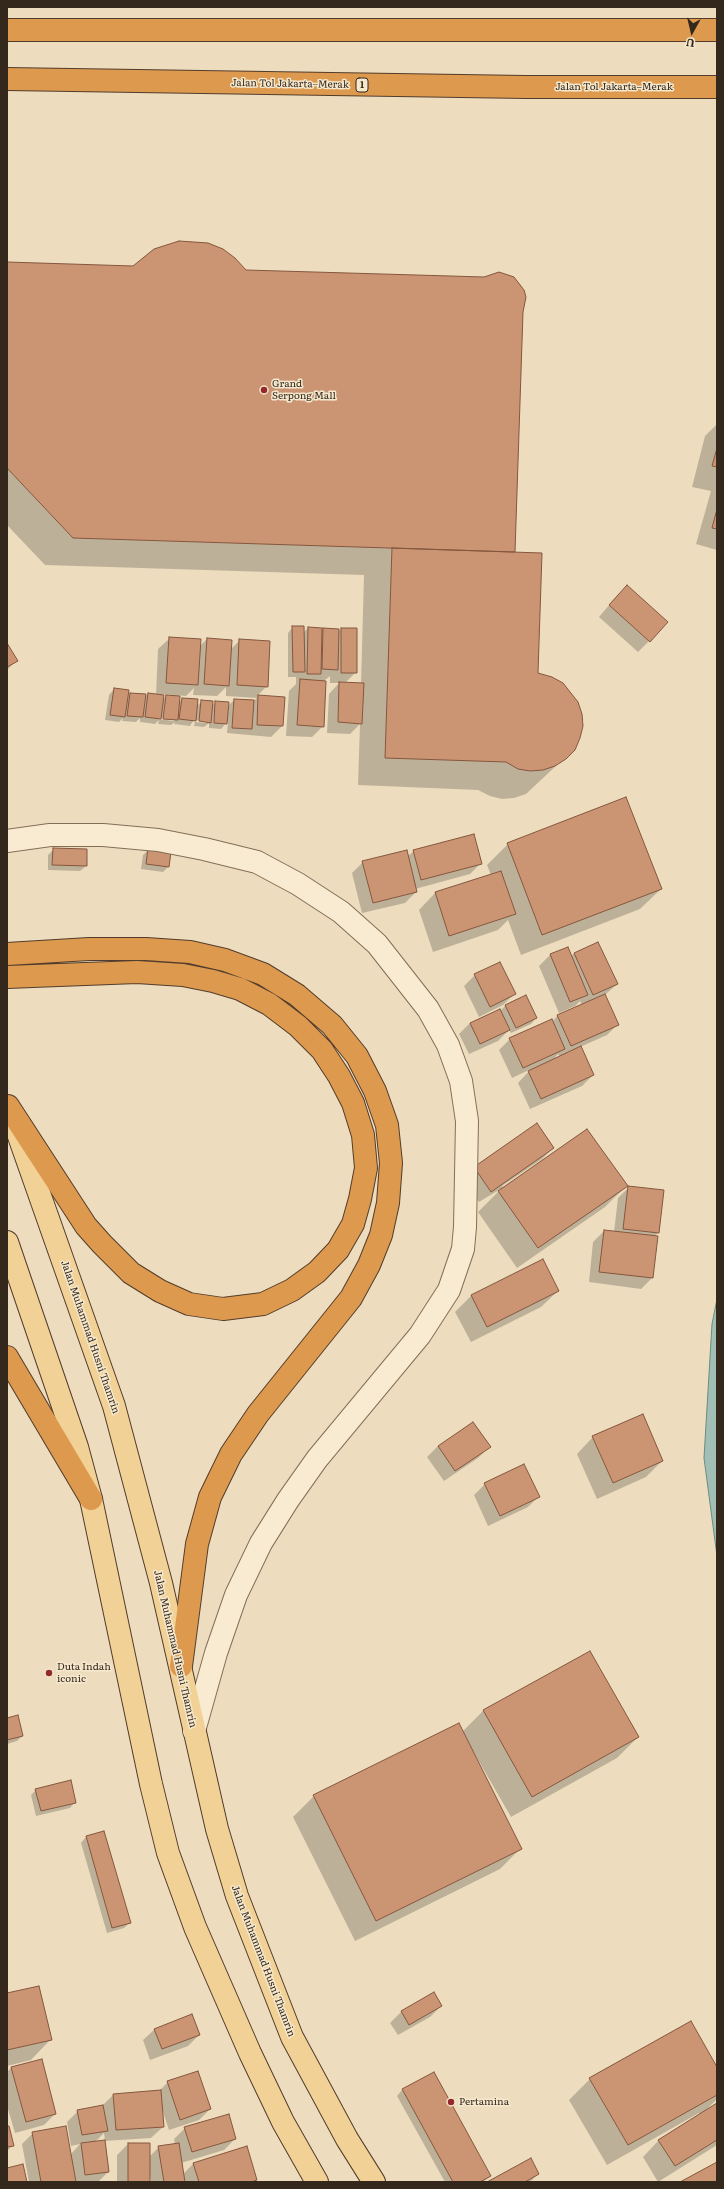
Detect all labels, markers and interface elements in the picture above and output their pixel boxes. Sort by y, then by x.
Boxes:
north arrow [672,12,712,52]
text: U [685,35,696,52]
street label: Jalan Tol Jakarta–Merak [231,77,349,91]
road number: 1 [356,78,368,92]
street label: Jalan Tol Jakarta–Merak [555,81,673,93]
place label: Grand Serpong Mall [272,378,336,402]
marker: Grand Serpong Mall [259,385,269,395]
street label: Jalan Muhammad Husni Thamrin [58,1259,122,1415]
street label: Jalan Muhammad Husni Thamrin [151,1569,199,1729]
place label: Duta Indah iconic [57,1661,111,1684]
marker: Duta Indah iconic [44,1668,54,1678]
street label: Jalan Muhammad Husni Thamrin [229,1884,297,2038]
place label: Pertamina [459,2096,509,2108]
marker: Pertamina [446,2097,456,2107]

